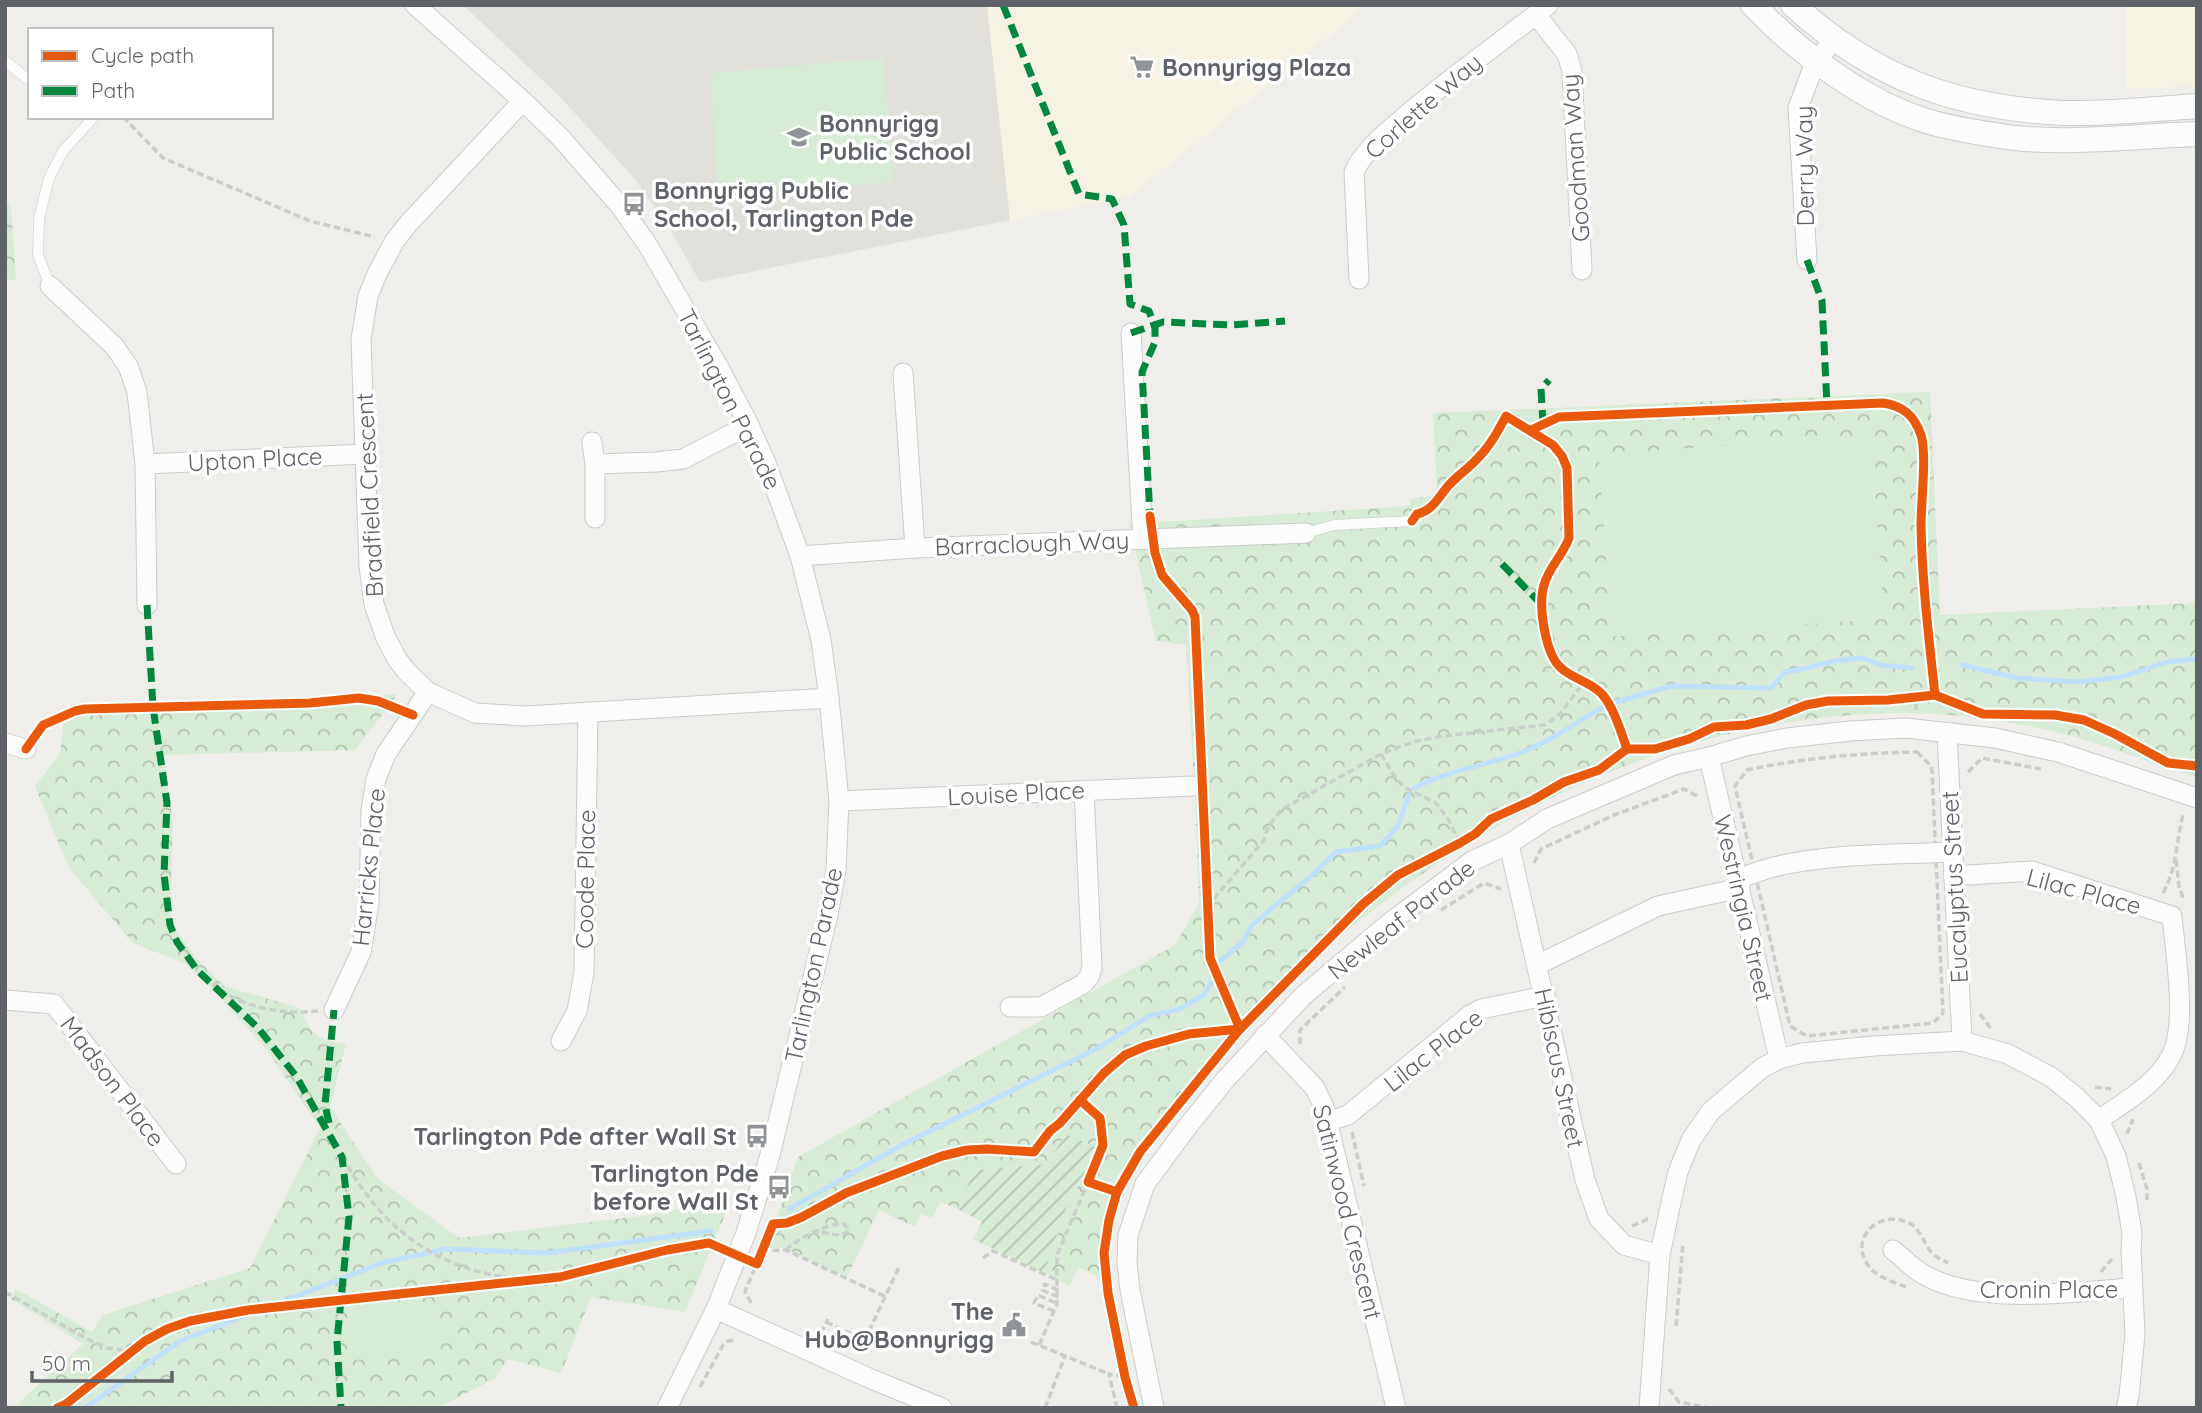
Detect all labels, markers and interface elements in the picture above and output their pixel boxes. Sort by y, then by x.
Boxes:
legend [28,28,273,119]
text: Cycle path [91,42,194,68]
street label: Corlette Way [1358,47,1488,165]
place label: Bonnyrigg Plaza [1162,52,1351,82]
supermarket icon: Bonnyrigg Plaza [1128,53,1156,81]
street label: Goodman Way [1554,73,1596,243]
text: Path [91,77,135,103]
street label: Derry Way [1788,105,1820,227]
place label: Bonnyrigg Public School [819,108,971,166]
school or university icon: Bonnyrigg Public School [785,123,813,151]
place label: Bonnyrigg Public School, Tarlington Pde [654,175,914,233]
bus stop icon: Bonnyrigg Public School, Tarlington Pde [620,190,648,218]
street label: Tarlington Parade [672,304,788,494]
street label: Bradfield Crescent [349,392,389,598]
street label: Upton Place [187,440,323,478]
street label: Barraclough Way [934,525,1130,561]
street label: Louise Place [946,774,1086,812]
street label: Harricks Place [345,786,391,948]
street label: Eucalyptus Street [1934,790,1974,984]
street label: Coode Place [569,809,601,949]
street label: Westringia Street [1708,812,1780,1004]
street label: Newleaf Parade [1322,852,1480,986]
street label: Lilac Place [2023,861,2145,921]
street label: Tarlington Parade [778,865,848,1065]
street label: Hibiscus Street [1528,985,1592,1151]
street label: Lilac Place [1378,1002,1488,1098]
street label: Madson Place [54,1010,172,1152]
street label: Satinwood Crescent [1307,1101,1389,1323]
place label: Tarlington Pde after Wall St [413,1121,737,1151]
bus stop icon: Tarlington Pde after Wall St [743,1122,771,1150]
place label: Tarlington Pde before Wall St [590,1158,759,1216]
bus stop icon: Tarlington Pde before Wall St [765,1173,793,1201]
street label: Cronin Place [1980,1274,2118,1304]
place label: The Hub@Bonnyrigg [804,1296,994,1354]
public building icon: The Hub@Bonnyrigg [1000,1311,1028,1339]
scale bar [32,1340,172,1384]
text: 50 m [42,1350,91,1376]

